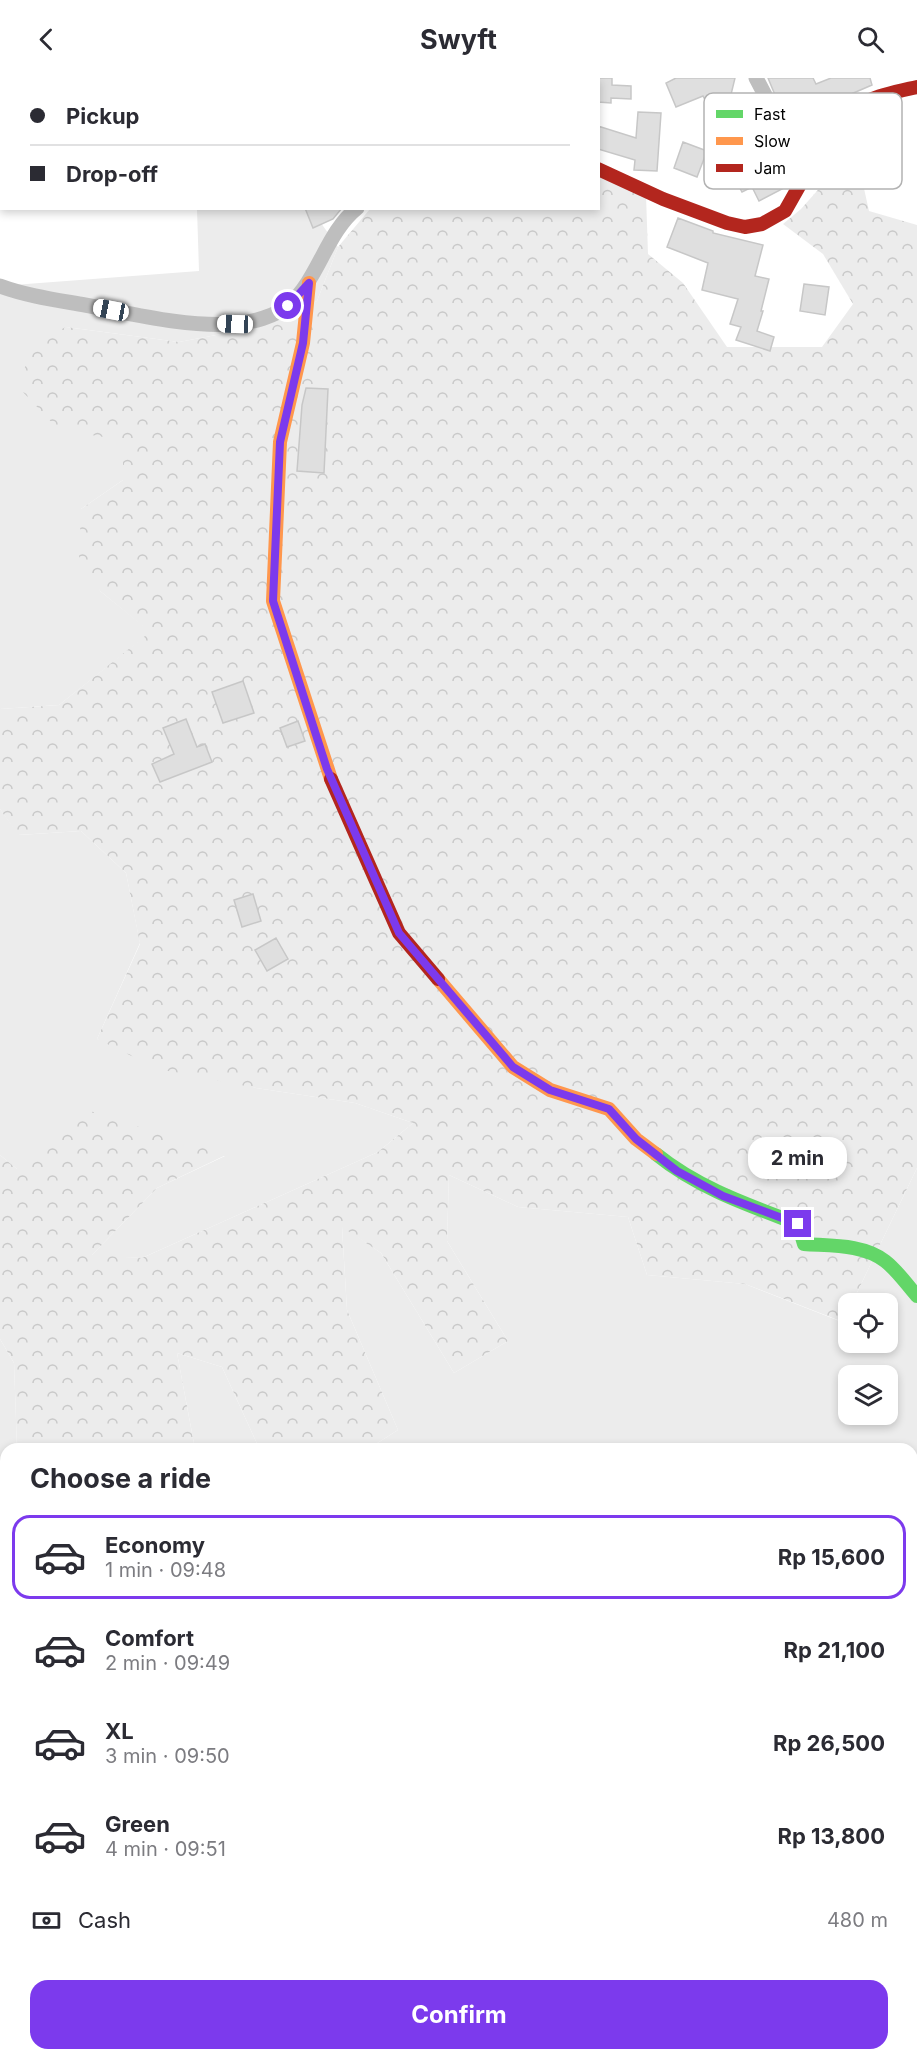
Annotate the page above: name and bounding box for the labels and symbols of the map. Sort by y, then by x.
legend [704,93,902,189]
text: Fast [754,104,786,124]
text: Slow [754,131,791,151]
text: Jam [754,158,786,178]
route start [274,292,301,319]
car [92,298,130,322]
car [217,314,253,334]
callout: 2 min [748,1137,848,1179]
route end [784,1210,811,1237]

